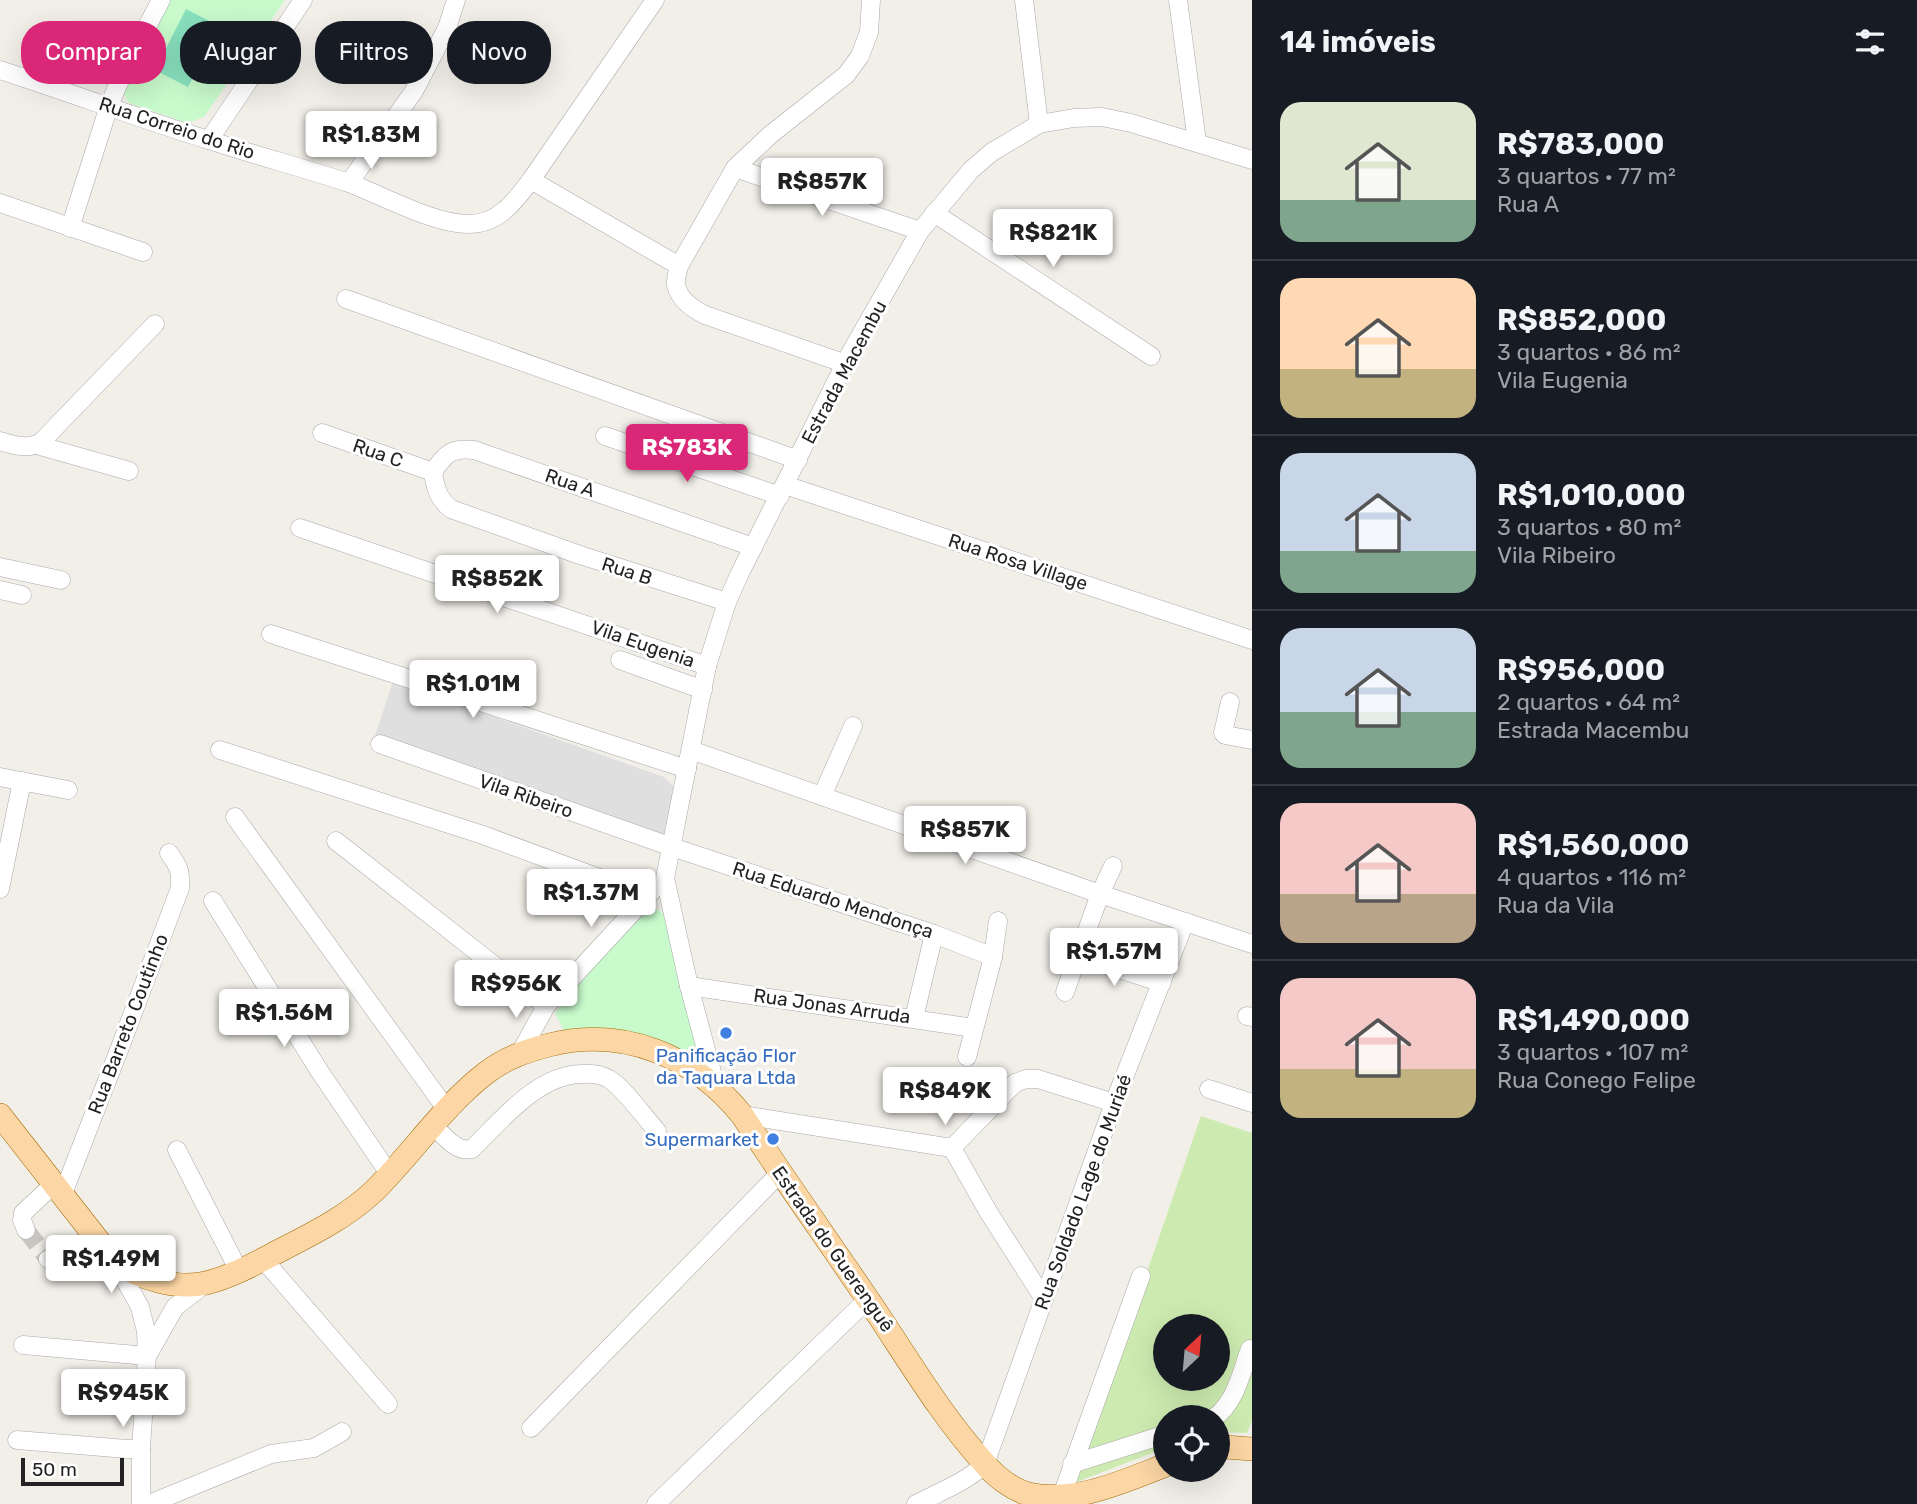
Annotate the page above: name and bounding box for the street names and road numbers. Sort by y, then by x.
street label: Rua Correio do Rio [96,92,258,164]
street label: Estrada Macembu [797,296,891,448]
street label: Rua C [350,434,406,472]
street label: Rua A [542,464,598,502]
street label: Rua Rosa Village [945,529,1091,595]
street label: Rua B [599,552,655,590]
street label: Vila Eugenia [588,616,698,672]
street label: Vila Ribeiro [476,769,576,823]
street label: Rua Eduardo Mendonça [730,857,936,943]
street label: Rua Barreto Coutinho [83,931,173,1117]
street label: Rua Jonas Arruda [752,984,912,1028]
street label: Rua Soldado Lage do Muriaé [1030,1071,1136,1313]
street label: Estrada do Guerenguê [767,1162,899,1336]

